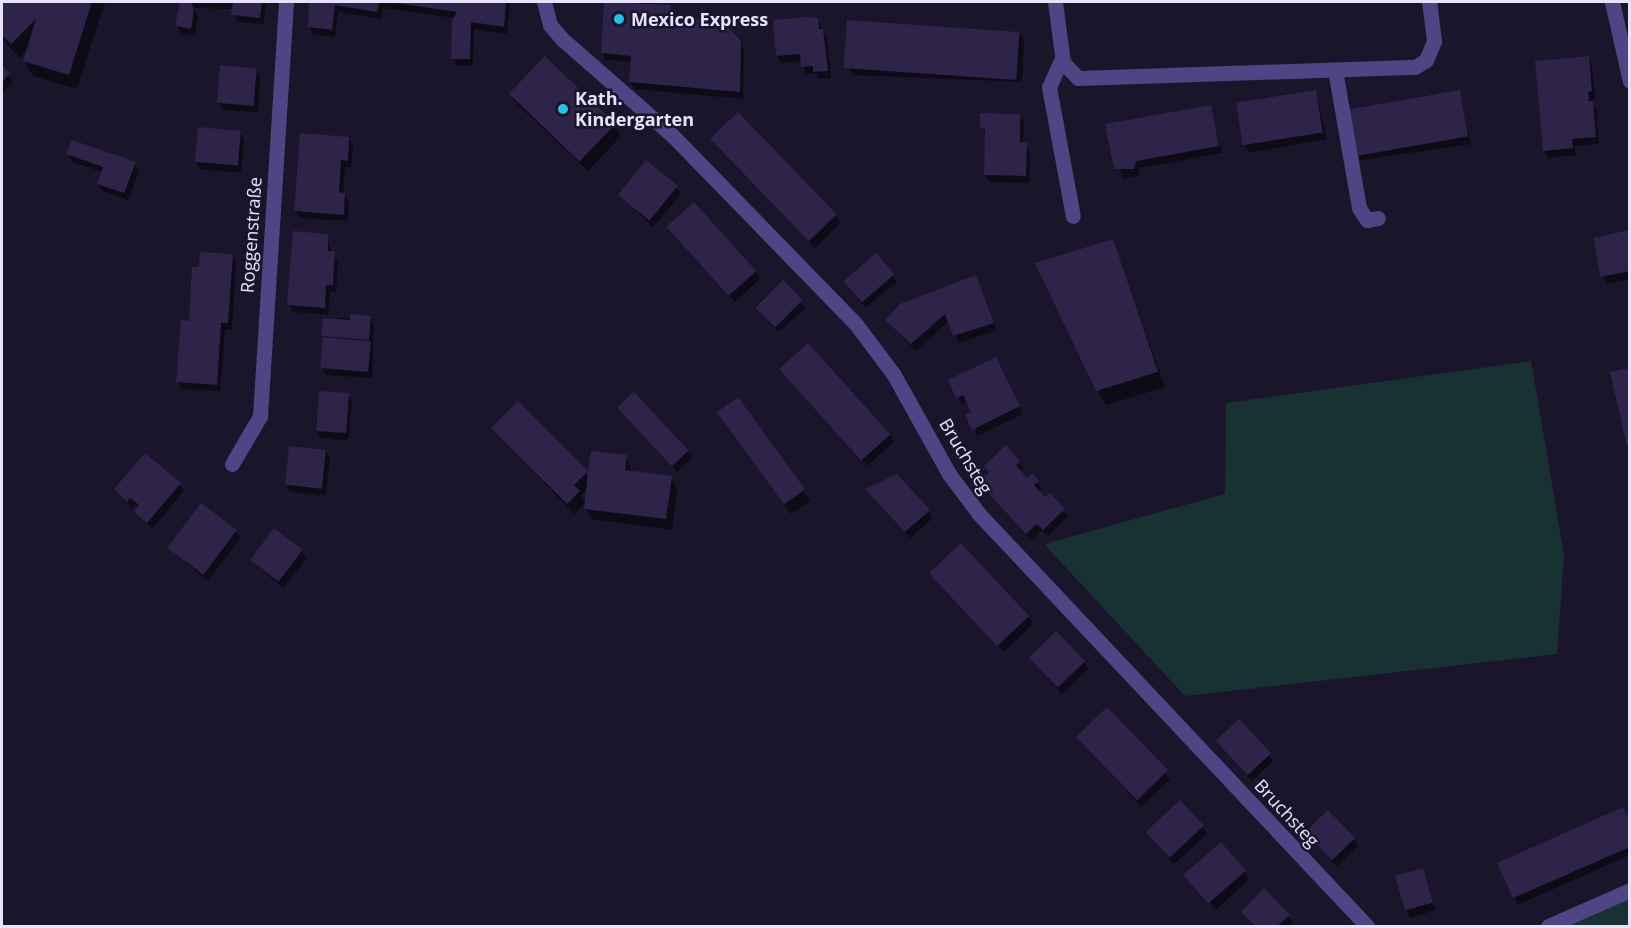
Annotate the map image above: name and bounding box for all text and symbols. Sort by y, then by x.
place label: Mexico Express [631,8,768,30]
marker: Mexico Express [612,12,626,26]
place label: Kath. Kindergarten [575,88,694,130]
marker: Kath. Kindergarten [556,102,570,116]
street label: Roggenstraße [236,176,266,294]
street label: Bruchsteg [935,414,997,498]
street label: Bruchsteg [1250,775,1324,851]

